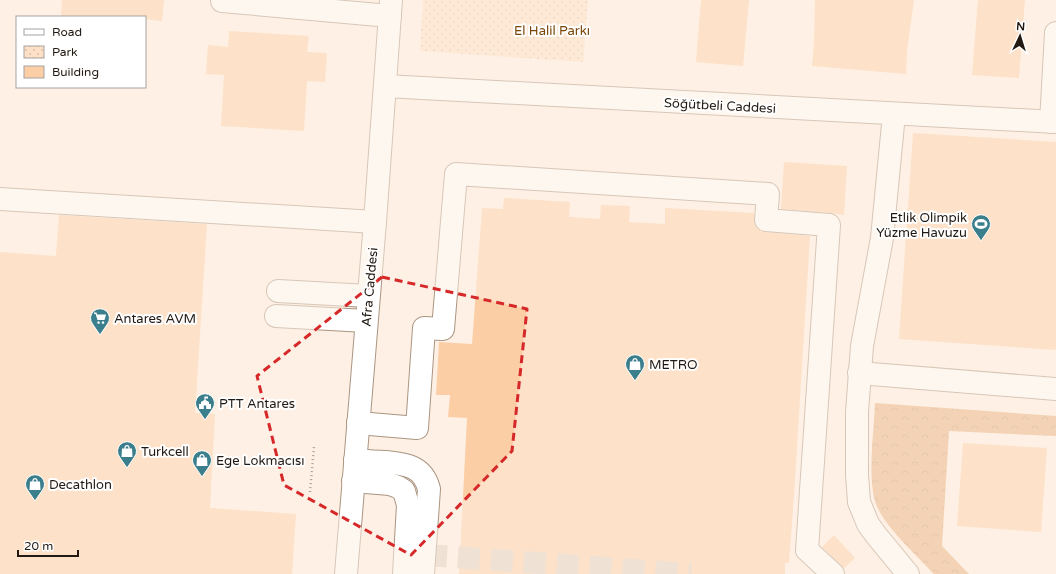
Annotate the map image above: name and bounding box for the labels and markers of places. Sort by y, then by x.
place label: Etlik Olimpik Yüzme Havuzu [876,210,967,241]
sports icon: Etlik Olimpik Yüzme Havuzu [970,213,992,241]
supermarket icon: Antares AVM [89,307,111,335]
place label: Antares AVM [114,311,196,327]
shop icon: METRO [624,353,646,381]
place label: METRO [649,357,698,373]
public building icon: PTT Antares [194,392,216,420]
place label: PTT Antares [219,396,295,412]
shop icon: Turkcell [116,440,138,468]
place label: Turkcell [141,444,189,460]
shop icon: Ege Lokmacısı [191,449,213,477]
place label: Ege Lokmacısı [216,453,304,469]
shop icon: Decathlon [24,473,46,501]
place label: Decathlon [49,477,112,493]

